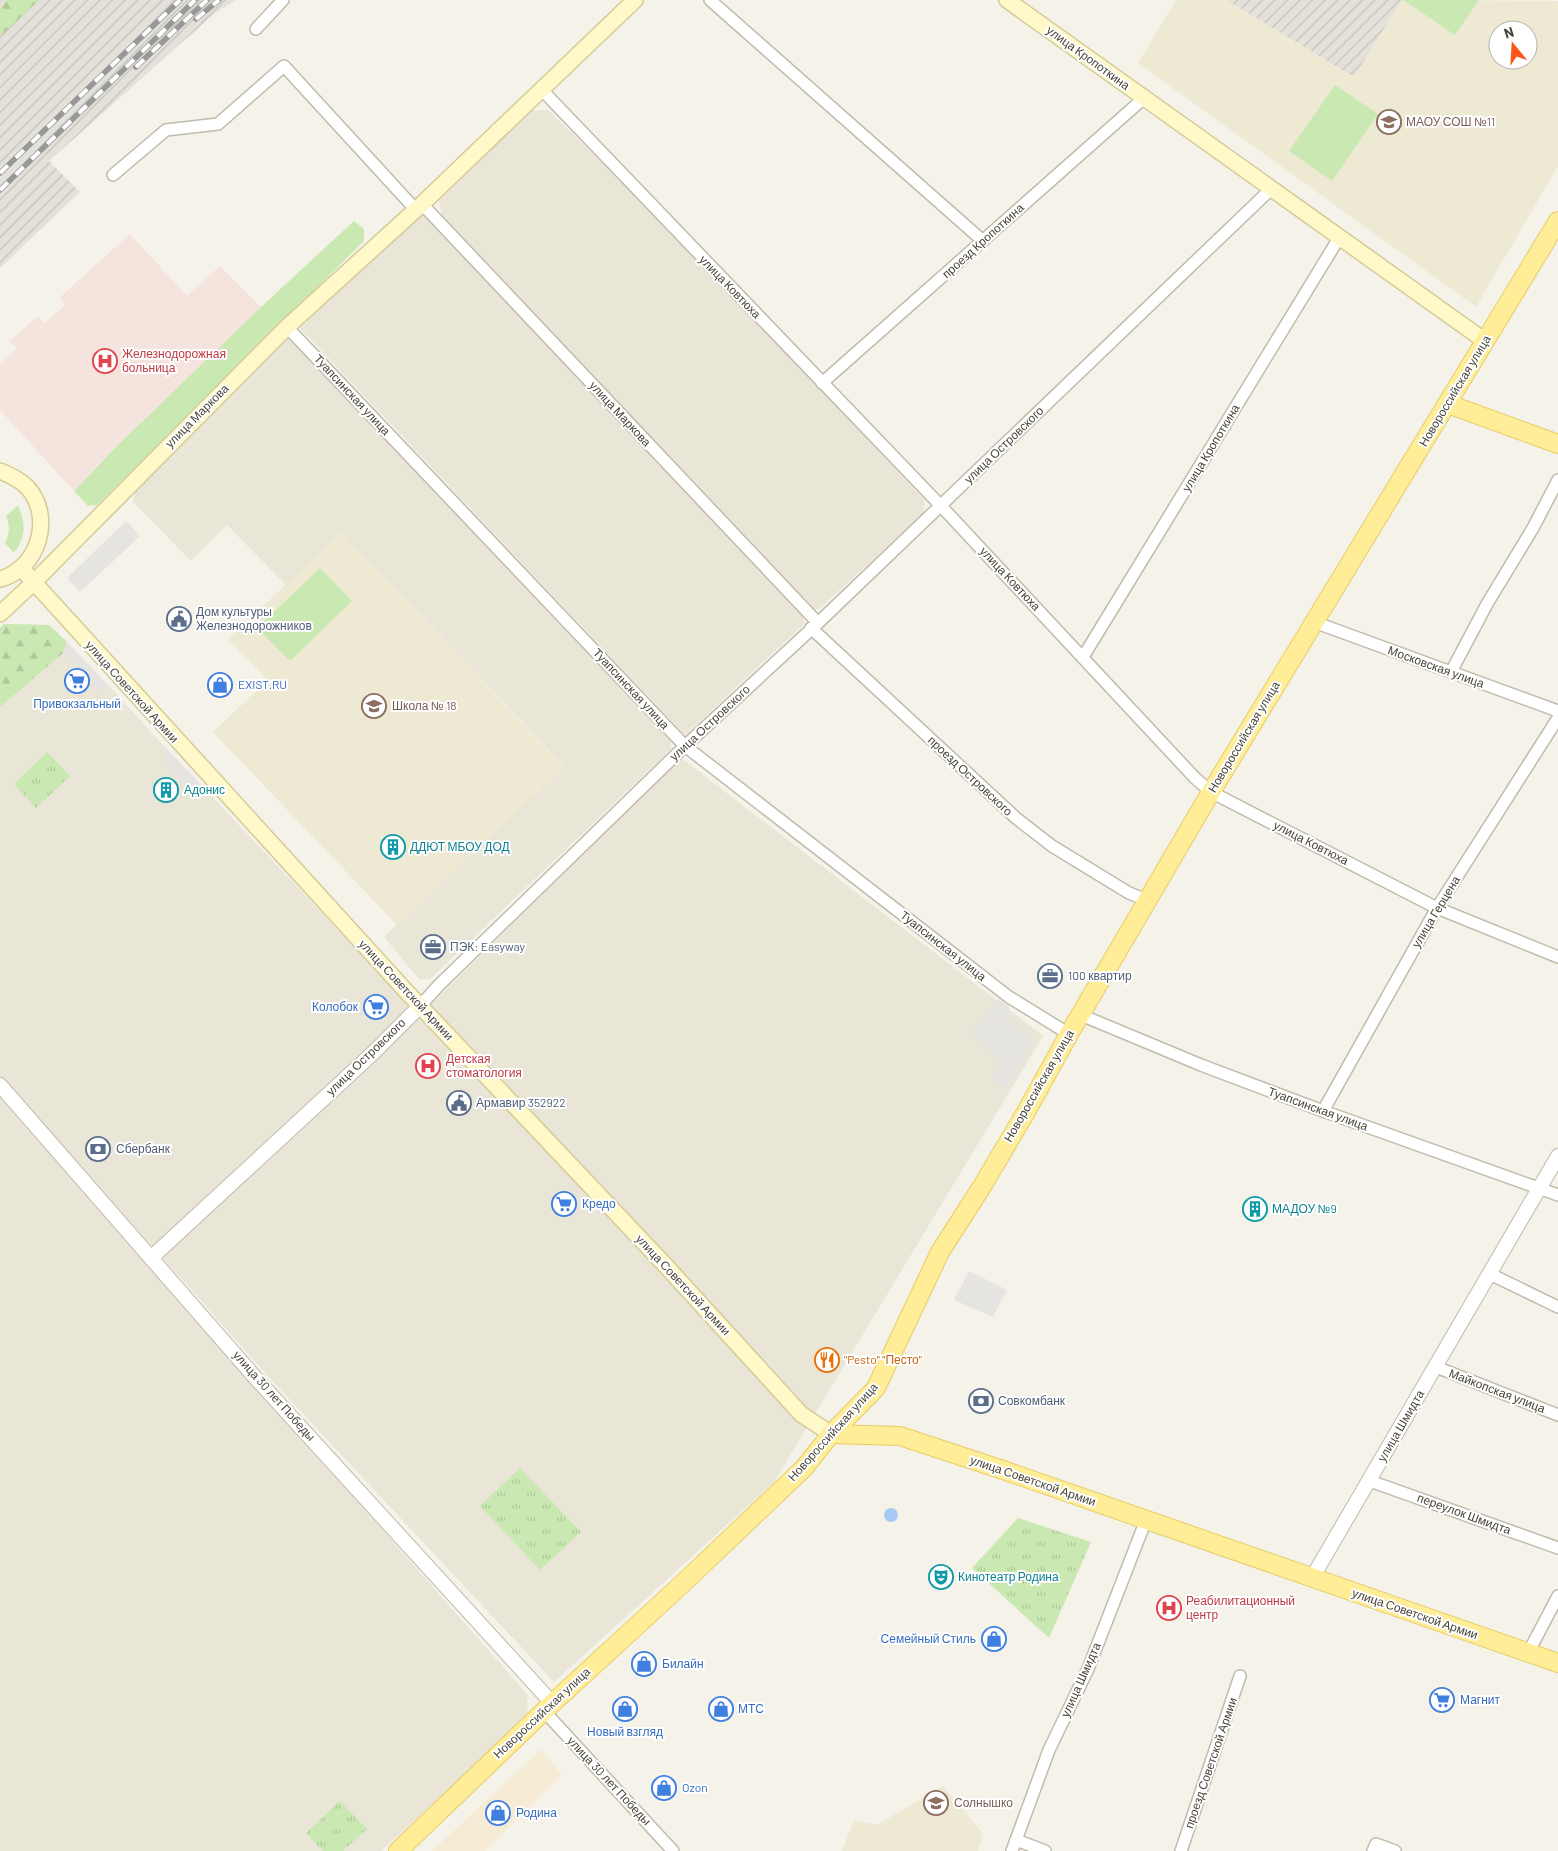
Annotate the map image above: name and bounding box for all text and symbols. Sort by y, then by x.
north arrow [1488,20,1538,70]
street label: улица Кропоткина [1044,22,1133,93]
text: N [1502,23,1516,42]
school or university icon: МАОУ СОШ №11 [1376,109,1402,135]
place label: МАОУ СОШ №11 [1406,114,1495,128]
street label: проезд Кропоткина [939,200,1027,281]
street label: улица Ковтюха [696,252,764,322]
street label: Новороссийская улица [1415,332,1494,449]
place label: Железнодорожная больница [122,346,226,375]
hospital icon: Железнодорожная больница [92,348,118,374]
street label: Туапсинская улица [311,351,394,438]
street label: улица Маркова [586,378,655,450]
street label: улица Маркова [162,380,232,451]
street label: улица Кропоткина [1179,401,1243,494]
street label: улица Островского [961,403,1047,486]
street label: улица Ковтюха [977,544,1044,614]
place label: Дом культуры Железнодорожников [196,604,312,633]
public building icon: Дом культуры Железнодорожников [166,606,192,632]
street label: улица Советской Армии [83,638,182,746]
street label: Московская улица [1386,642,1487,691]
street label: Туапсинская улица [590,645,673,732]
supermarket icon: Привокзальный [64,668,90,694]
shop icon: EXIST.RU [207,672,233,698]
place label: EXIST.RU [238,677,287,691]
street label: Новороссийская улица [1204,678,1283,795]
street label: улица Островского [666,681,753,764]
school or university icon: Школа № 18 [361,693,387,719]
place label: Привокзальный [33,696,121,711]
place label: Школа № 18 [392,698,457,712]
street label: проезд Островского [925,733,1016,819]
building icon: Адонис [153,777,179,803]
place label: Адонис [184,782,225,797]
street label: улица Ковтюха [1271,817,1351,868]
building icon: ДДЮТ МБОУ ДОД [380,834,406,860]
place label: ДДЮТ МБОУ ДОД [410,839,510,854]
street label: улица Герцена [1408,873,1463,950]
street label: Туапсинская улица [897,907,990,984]
office icon: ПЭК: Easyway [420,934,446,960]
street label: улица Советской Армии [356,936,457,1043]
place label: ПЭК: Easyway [450,939,526,953]
office icon: 100 квартир [1037,963,1063,989]
place label: 100 квартир [1068,968,1132,983]
supermarket icon: Колобок [363,994,389,1020]
place label: Колобок [312,999,359,1013]
street label: улица Островского [323,1015,409,1098]
street label: Новороссийская улица [1000,1027,1077,1145]
place label: Детская стоматология [446,1051,522,1079]
hospital icon: Детская стоматология [415,1053,441,1079]
street label: Туапсинская улица [1266,1084,1370,1134]
public building icon: Армавир 352922 [446,1090,472,1116]
place label: Армавир 352922 [476,1095,566,1110]
bank icon: Сбербанк [85,1136,111,1162]
place label: Сбербанк [116,1141,171,1156]
supermarket icon: Кредо [551,1191,577,1217]
place label: Кредо [582,1196,616,1211]
building icon: МАДОУ №9 [1242,1196,1268,1222]
place label: МАДОУ №9 [1272,1201,1337,1216]
street label: улица Советской Армии [633,1231,734,1338]
restaurant icon: "Pesto" "Песто" [814,1347,840,1373]
street label: улица 30 лет Победы [230,1348,319,1444]
place label: "Pesto" "Песто" [844,1352,922,1366]
street label: Майкопская улица [1447,1365,1548,1416]
street label: Новороссийская улица [785,1379,881,1484]
street label: улица Шмидта [1374,1387,1427,1464]
bank icon: Совкомбанк [968,1388,994,1414]
place label: Совкомбанк [998,1393,1066,1407]
street label: улица Советской Армии [968,1452,1098,1509]
street label: переулок Шмидта [1415,1490,1513,1538]
theatre icon: Кинотеатр Родина [928,1564,954,1590]
place label: Кинотеатр Родина [958,1569,1059,1584]
street label: улица Советской Армии [1350,1585,1480,1642]
place label: Реабилитационный центр [1186,1593,1295,1622]
hospital icon: Реабилитационный центр [1156,1595,1182,1621]
shop icon: Семейный Стиль [981,1626,1007,1652]
place label: Семейный Стиль [881,1631,976,1645]
street label: улица Шмидта [1057,1640,1104,1720]
shop icon: Билайн [631,1651,657,1677]
place label: Билайн [662,1656,704,1670]
street label: Новороссийская улица [490,1664,593,1761]
supermarket icon: Магнит [1429,1687,1455,1713]
place label: Магнит [1460,1692,1501,1706]
street label: проезд Советской Армии [1181,1695,1240,1830]
shop icon: Новый взгляд [612,1696,638,1722]
shop icon: МТС [708,1696,734,1722]
place label: МТС [738,1701,764,1715]
place label: Новый взгляд [587,1724,663,1739]
street label: улица 30 лет Победы [564,1733,654,1828]
shop icon: Ozon [651,1775,677,1801]
place label: Ozon [682,1780,708,1794]
school or university icon: Солнышко [923,1790,949,1816]
place label: Солнышко [954,1795,1013,1809]
shop icon: Родина [485,1800,511,1826]
place label: Родина [516,1805,557,1820]

